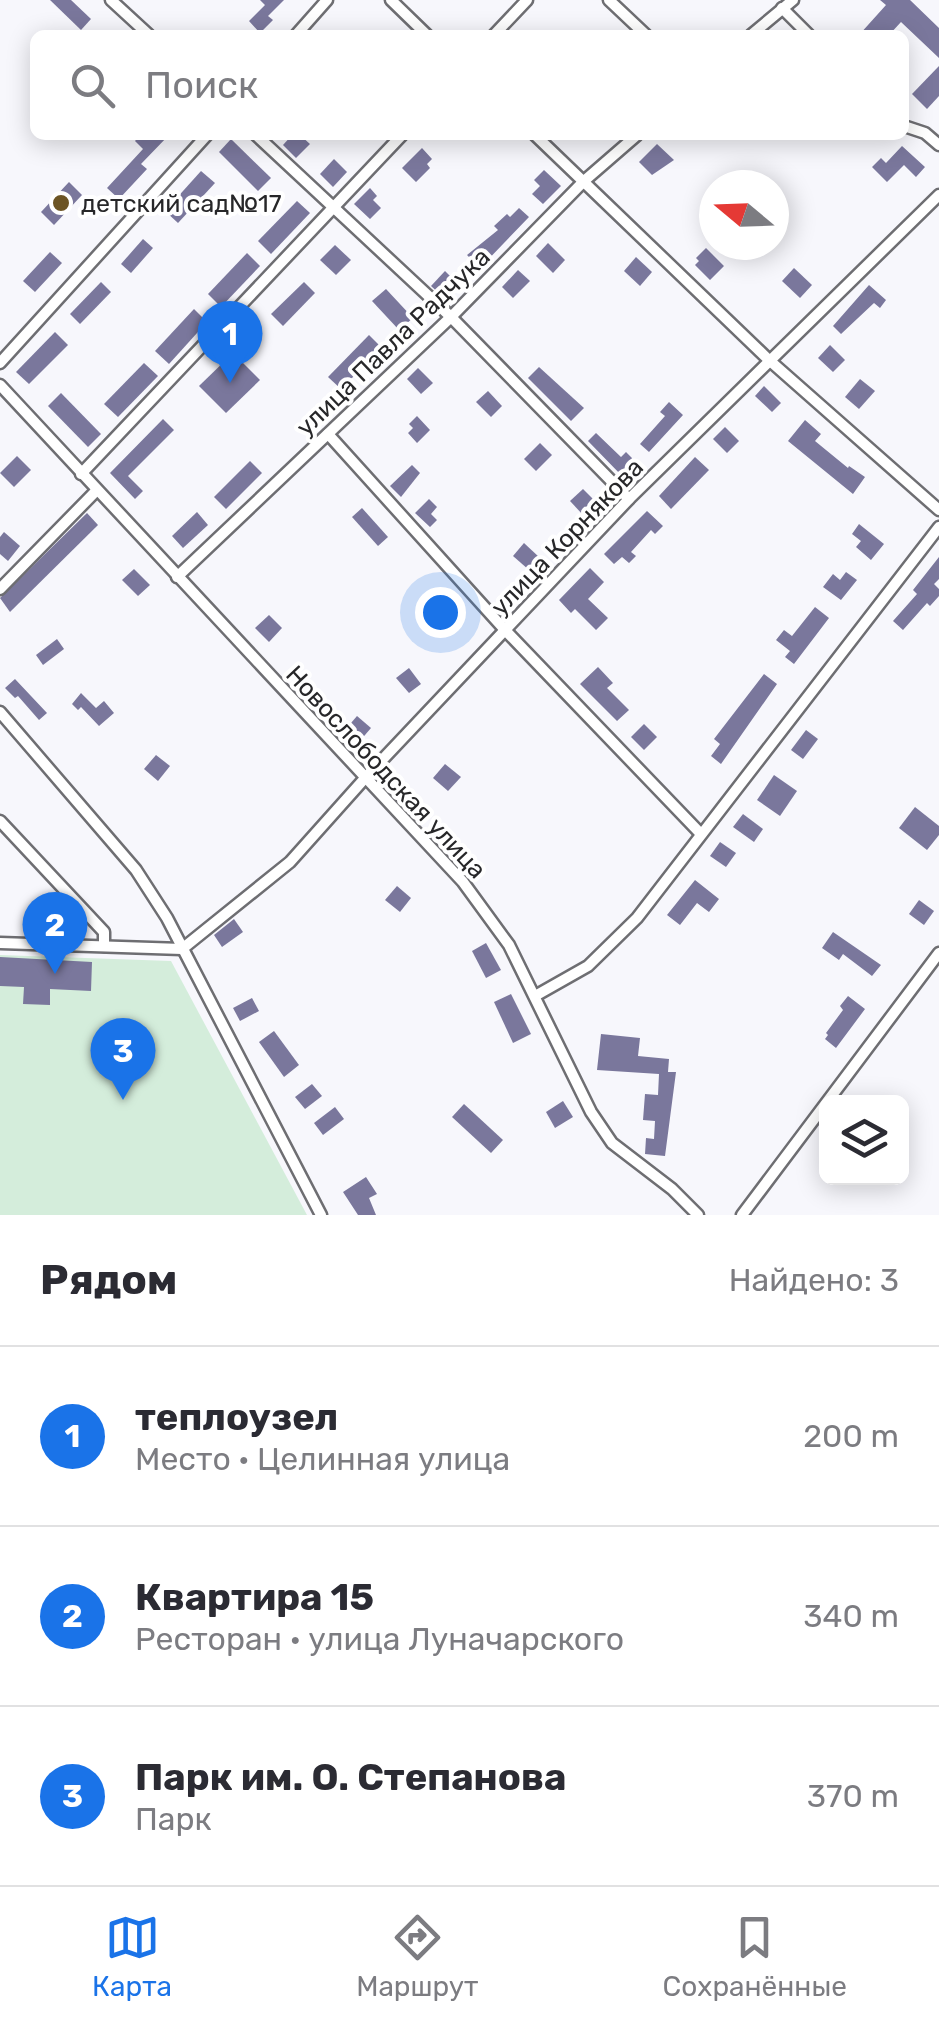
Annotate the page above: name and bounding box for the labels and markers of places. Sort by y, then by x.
place label: детский сад№17 [81,189,282,218]
marker: детский сад№17 [50,192,72,214]
pin: 1 [198,300,262,383]
pin: 2 [22,892,88,974]
pin: 3 [90,1018,156,1100]

